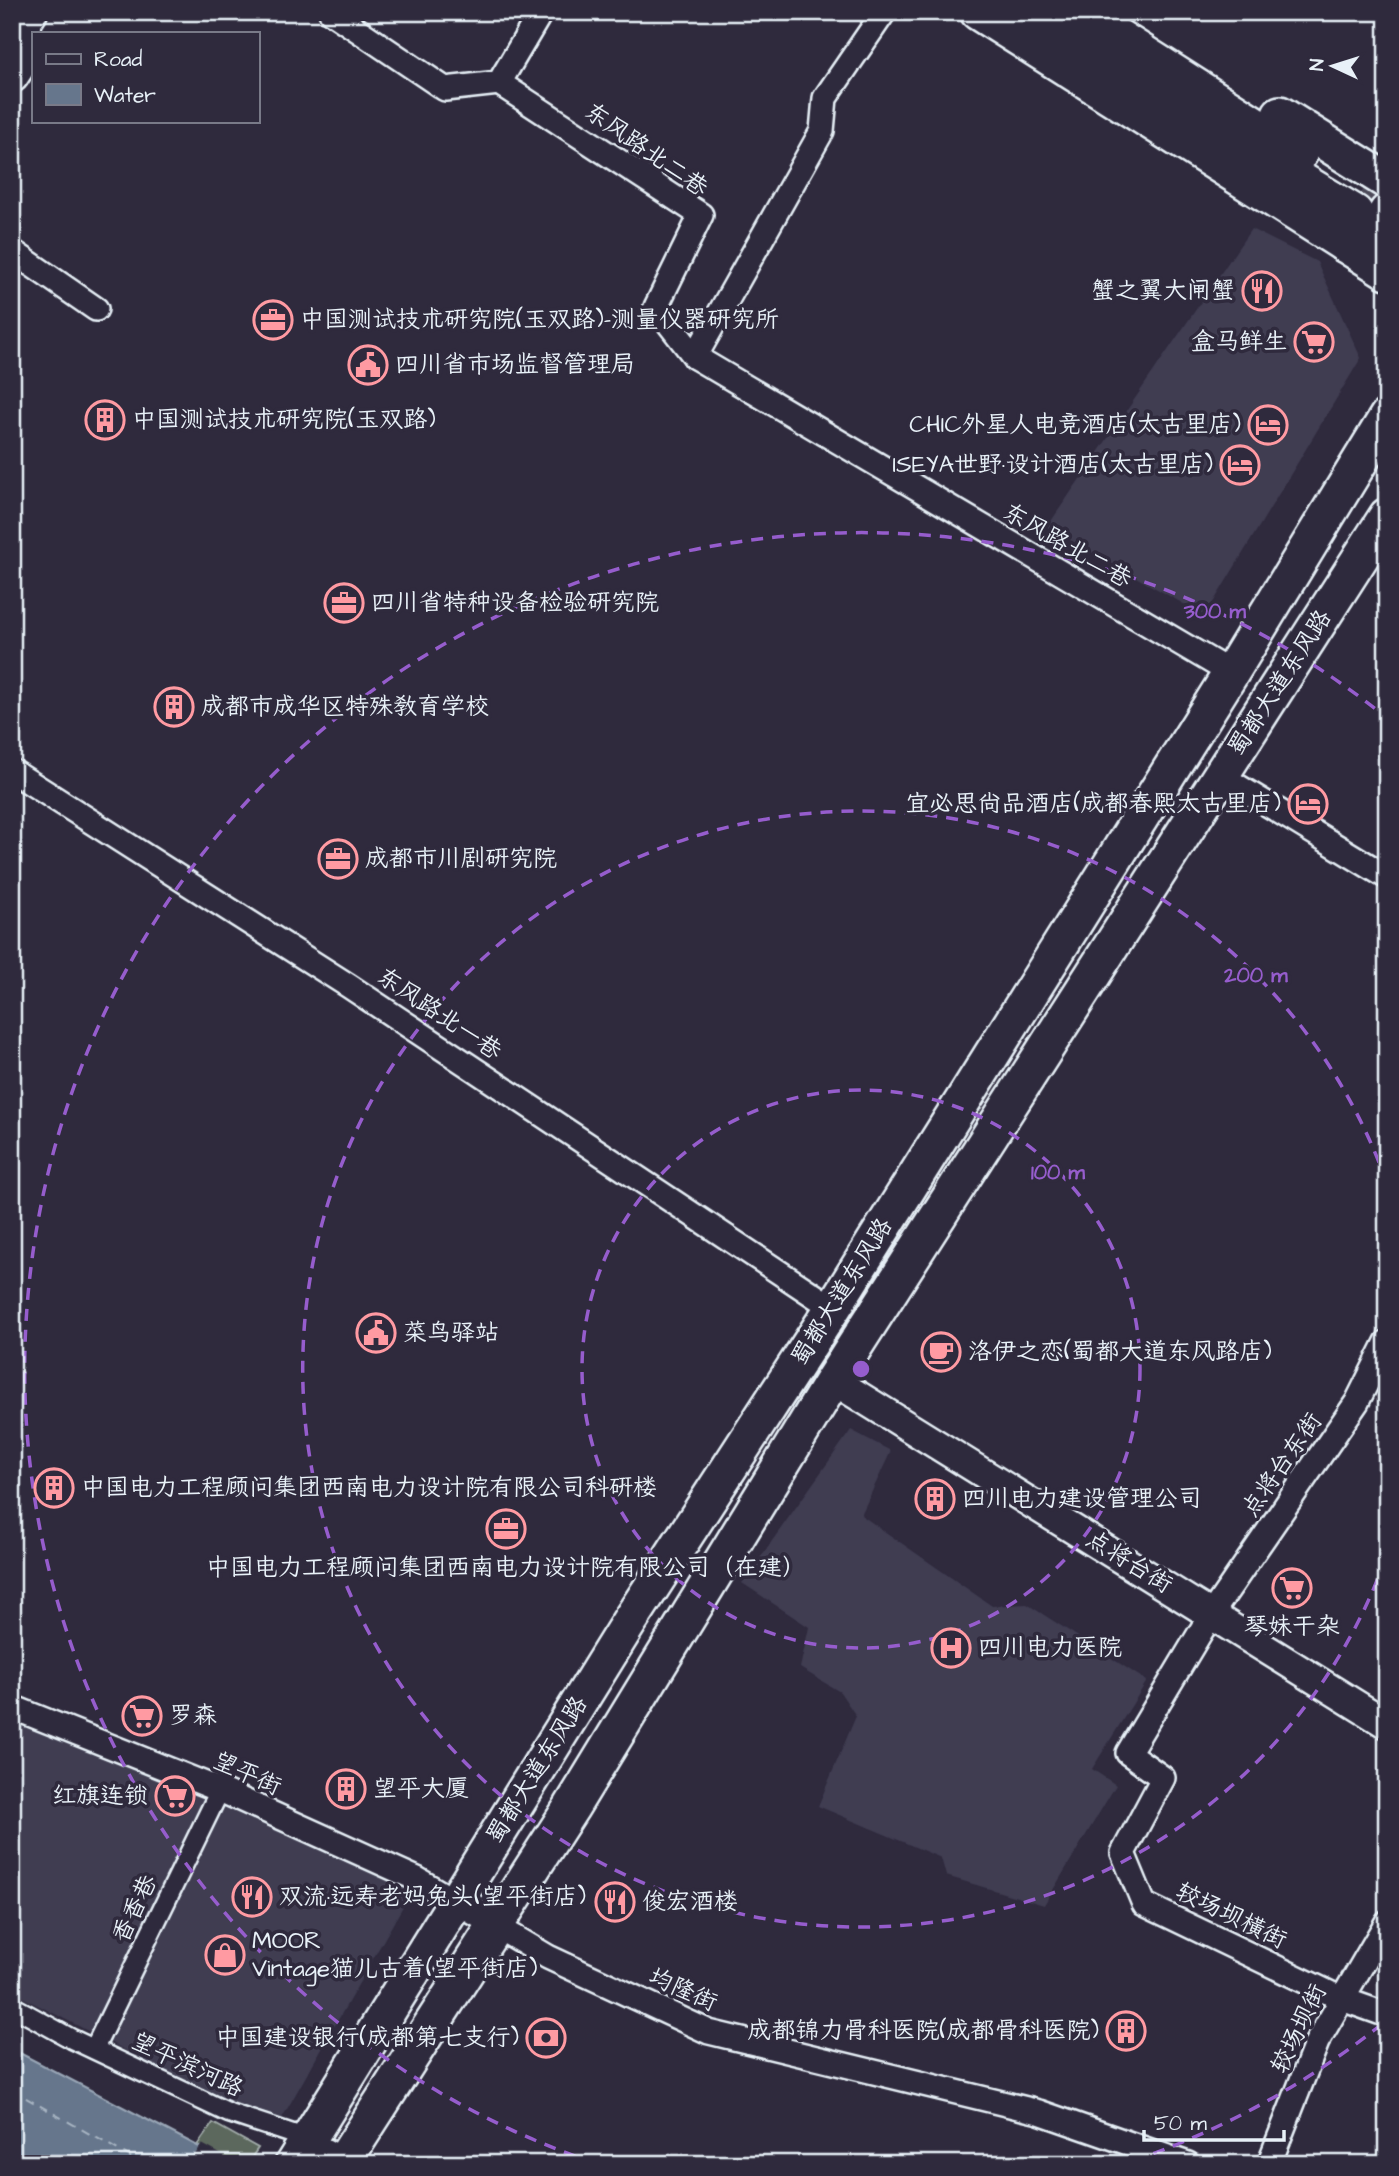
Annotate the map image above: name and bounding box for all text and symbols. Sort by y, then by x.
legend [32,32,259,122]
north arrow [1298,32,1368,102]
text: Road [94,45,142,74]
text: N [1304,58,1331,72]
text: Water [94,81,156,110]
street label: 东风路北二巷 [577,95,715,205]
restaurant icon: 蟹之翼大闸蟹 [1241,270,1283,312]
place label: 蟹之翼大闸蟹 [1091,274,1235,308]
office icon: 中国测试技术研究院(玉双路)-测量仪器研究所 [252,299,294,341]
place label: 中国测试技术研究院(玉双路)-测量仪器研究所 [300,303,779,337]
supermarket icon: 盒马鲜生 [1293,321,1335,363]
place label: 盒马鲜生 [1191,325,1287,359]
public building icon: 四川省市场监督管理局 [347,344,389,386]
place label: 四川省市场监督管理局 [395,348,635,382]
building icon: 中国测试技术研究院(玉双路) [84,399,126,441]
place label: 中国测试技术研究院(玉双路) [132,403,436,437]
hotel icon: CHIC外星人电竞酒店(太古里店) [1247,404,1289,446]
place label: CHIC外星人电竞酒店(太古里店) [909,408,1241,442]
hotel icon: ISEYA世野·设计酒店(太古里店) [1219,444,1261,486]
place label: ISEYA世野·设计酒店(太古里店) [893,448,1213,482]
street label: 东风路北二巷 [996,495,1138,597]
office icon: 四川省特种设备检验研究院 [323,582,365,624]
place label: 四川省特种设备检验研究院 [371,586,659,620]
text: 300 m [1183,597,1247,626]
street label: 蜀都大道东风路 [1220,603,1340,763]
building icon: 成都市成华区特殊教育学校 [153,686,195,728]
place label: 成都市成华区特殊教育学校 [201,690,489,724]
hotel icon: 宜必思尚品酒店(成都春熙太古里店) [1287,783,1329,825]
place label: 宜必思尚品酒店(成都春熙太古里店) [905,787,1281,821]
office icon: 成都市川剧研究院 [317,838,359,880]
place label: 成都市川剧研究院 [365,842,557,876]
street label: 东风路北一巷 [370,960,508,1068]
text: 200 m [1223,961,1288,990]
text: 100 m [1031,1158,1086,1187]
street label: 蜀都大道东风路 [783,1212,901,1372]
public building icon: 菜鸟驿站 [355,1312,397,1354]
place label: 菜鸟驿站 [403,1316,499,1350]
cafe icon: 洛伊之恋(蜀都大道东风路店) [920,1331,962,1373]
place label: 洛伊之恋(蜀都大道东风路店) [968,1335,1272,1369]
centre of rings [849,1357,873,1381]
street label: 点将台东街 [1234,1406,1330,1524]
building icon: 中国电力工程顾问集团西南电力设计院有限公司科研楼 [33,1467,75,1509]
place label: 中国电力工程顾问集团西南电力设计院有限公司科研楼 [81,1471,657,1505]
building icon: 四川电力建设管理公司 [914,1478,956,1520]
place label: 四川电力建设管理公司 [962,1482,1202,1516]
office icon: 中国电力工程顾问集团西南电力设计院有限公司（在建） [485,1508,527,1550]
street label: 点将台街 [1079,1522,1179,1602]
place label: 中国电力工程顾问集团西南电力设计院有限公司（在建） [206,1551,806,1585]
supermarket icon: 琴妹干杂 [1271,1567,1313,1609]
place label: 琴妹干杂 [1244,1610,1340,1644]
hospital icon: 四川电力医院 [930,1627,972,1669]
place label: 四川电力医院 [978,1631,1122,1665]
street label: 蜀都大道东风路 [478,1690,596,1850]
supermarket icon: 罗森 [121,1695,163,1737]
place label: 罗森 [169,1699,217,1733]
street label: 望平街 [207,1744,287,1804]
building icon: 望平大厦 [325,1768,367,1810]
place label: 望平大厦 [373,1772,469,1806]
supermarket icon: 红旗连锁 [154,1775,196,1817]
place label: 红旗连锁 [52,1779,148,1813]
street label: 香香巷 [104,1869,166,1949]
street label: 较场坝横街 [1170,1874,1292,1958]
restaurant icon: 双流·远寿老妈兔头(望平街店) [231,1876,273,1918]
place label: 双流·远寿老妈兔头(望平街店) [279,1880,586,1914]
restaurant icon: 俊宏酒楼 [594,1881,636,1923]
place label: 俊宏酒楼 [642,1885,738,1919]
place label: MOOR Vintage猫儿古着(望平街店) [252,1924,538,1987]
shop icon: MOOR Vintage猫儿古着(望平街店) [204,1934,246,1976]
street label: 均隆街 [643,1960,723,2020]
street label: 较场坝街 [1263,1978,1335,2080]
building icon: 成都锦力骨科医院(成都骨科医院) [1105,2010,1147,2052]
place label: 成都锦力骨科医院(成都骨科医院) [747,2014,1099,2048]
bank icon: 中国建设银行(成都第七支行) [525,2017,567,2059]
place label: 中国建设银行(成都第七支行) [215,2021,519,2055]
street label: 望平滨河路 [125,2024,249,2106]
scale bar [1144,2099,1284,2143]
text: 50 m [1154,2109,1208,2138]

